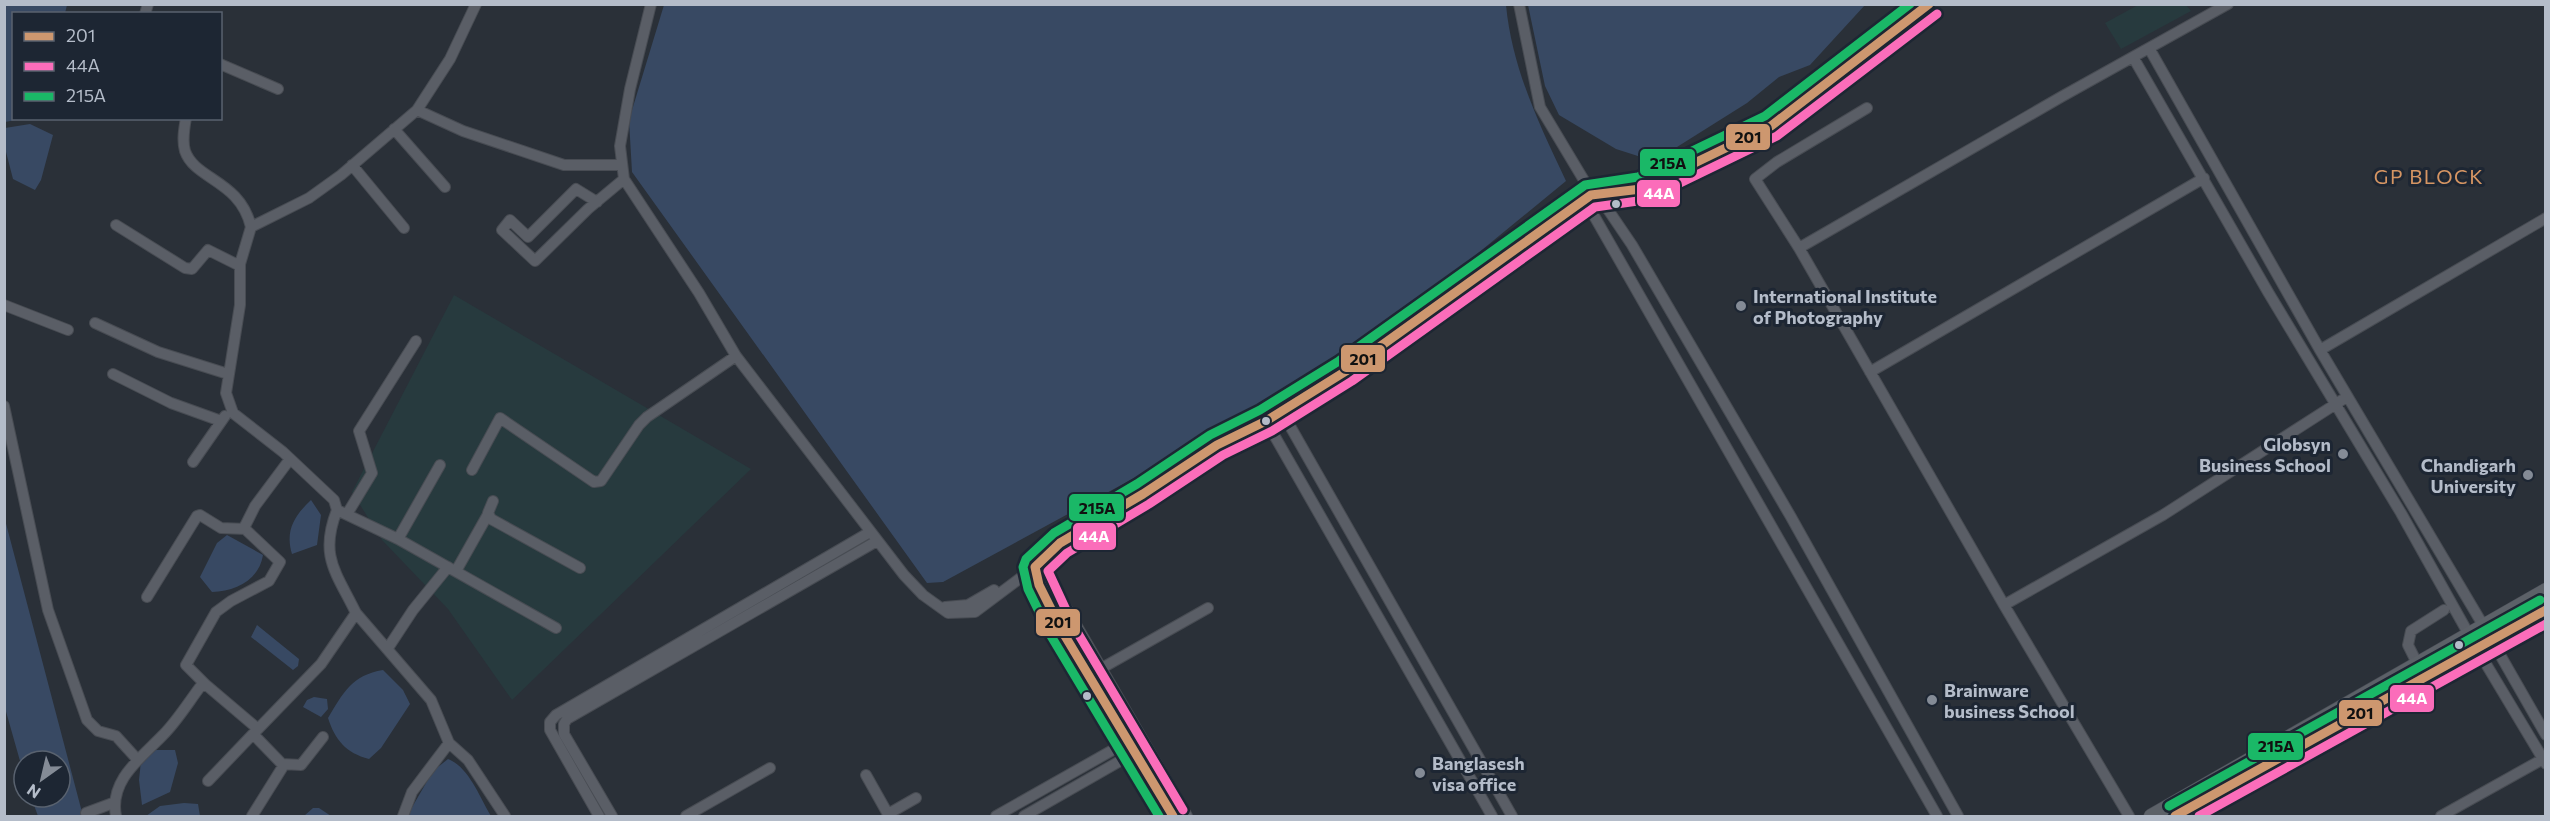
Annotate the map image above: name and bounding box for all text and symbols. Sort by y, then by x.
legend [12,12,222,120]
text: 201 [66,24,95,46]
text: 44A [66,54,100,76]
text: 215A [66,84,106,106]
line badge: 201 [1725,123,1771,151]
text: 201 [1735,127,1761,146]
line badge: 215A [1639,148,1696,177]
text: 215A [1650,153,1687,172]
district label: GP BLOCK [2374,164,2484,188]
line badge: 44A [1636,179,1681,208]
text: 44A [1643,183,1675,202]
unlabelled marker [1610,198,1622,210]
place label: International Institute of Photography [1753,285,1937,328]
marker: International Institute of Photography [1734,299,1748,313]
line badge: 201 [1340,344,1386,373]
text: 201 [1350,349,1376,368]
unlabelled marker [1260,415,1272,427]
place label: Globsyn Business School [2199,433,2331,476]
marker: Globsyn Business School [2336,447,2350,461]
place label: Chandigarh University [2421,454,2516,497]
marker: Chandigarh University [2521,468,2535,482]
line badge: 215A [1068,493,1125,522]
text: 215A [1079,498,1116,517]
line badge: 44A [1072,522,1117,551]
text: 44A [1078,526,1110,545]
line badge: 201 [1035,608,1081,637]
text: 201 [1045,612,1071,631]
unlabelled marker [2453,639,2465,651]
place label: Brainware business School [1944,679,2075,722]
line badge: 44A [2389,684,2435,713]
text: 44A [2396,688,2428,707]
unlabelled marker [1081,690,1093,702]
marker: Brainware business School [1925,693,1939,707]
line badge: 201 [2338,699,2383,727]
text: 201 [2347,703,2373,722]
line badge: 215A [2247,732,2304,761]
text: 215A [2258,736,2295,755]
north arrow [12,749,72,809]
place label: Banglasesh visa office [1432,752,1525,795]
marker: Banglasesh visa office [1413,766,1427,780]
text: N [23,781,44,803]

